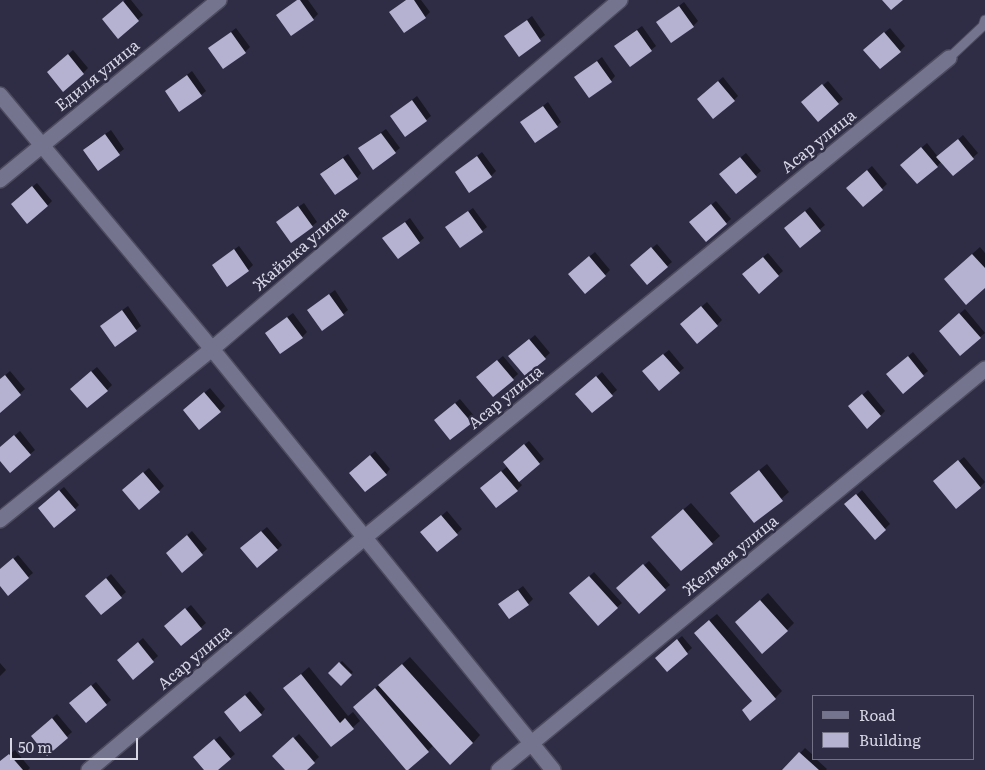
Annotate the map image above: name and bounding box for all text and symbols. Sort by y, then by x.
street label: Едиля улица [52,36,144,116]
street label: Асар улица [778,106,860,178]
street label: Жайыка улица [250,203,352,295]
street label: Асар улица [465,362,547,434]
street label: Желмая улица [679,512,783,600]
street label: Асар улица [154,622,236,694]
legend [812,695,975,760]
text: Road [859,703,895,726]
scale bar [12,728,140,760]
text: Building [859,728,921,751]
text: 50 m [18,735,52,758]

